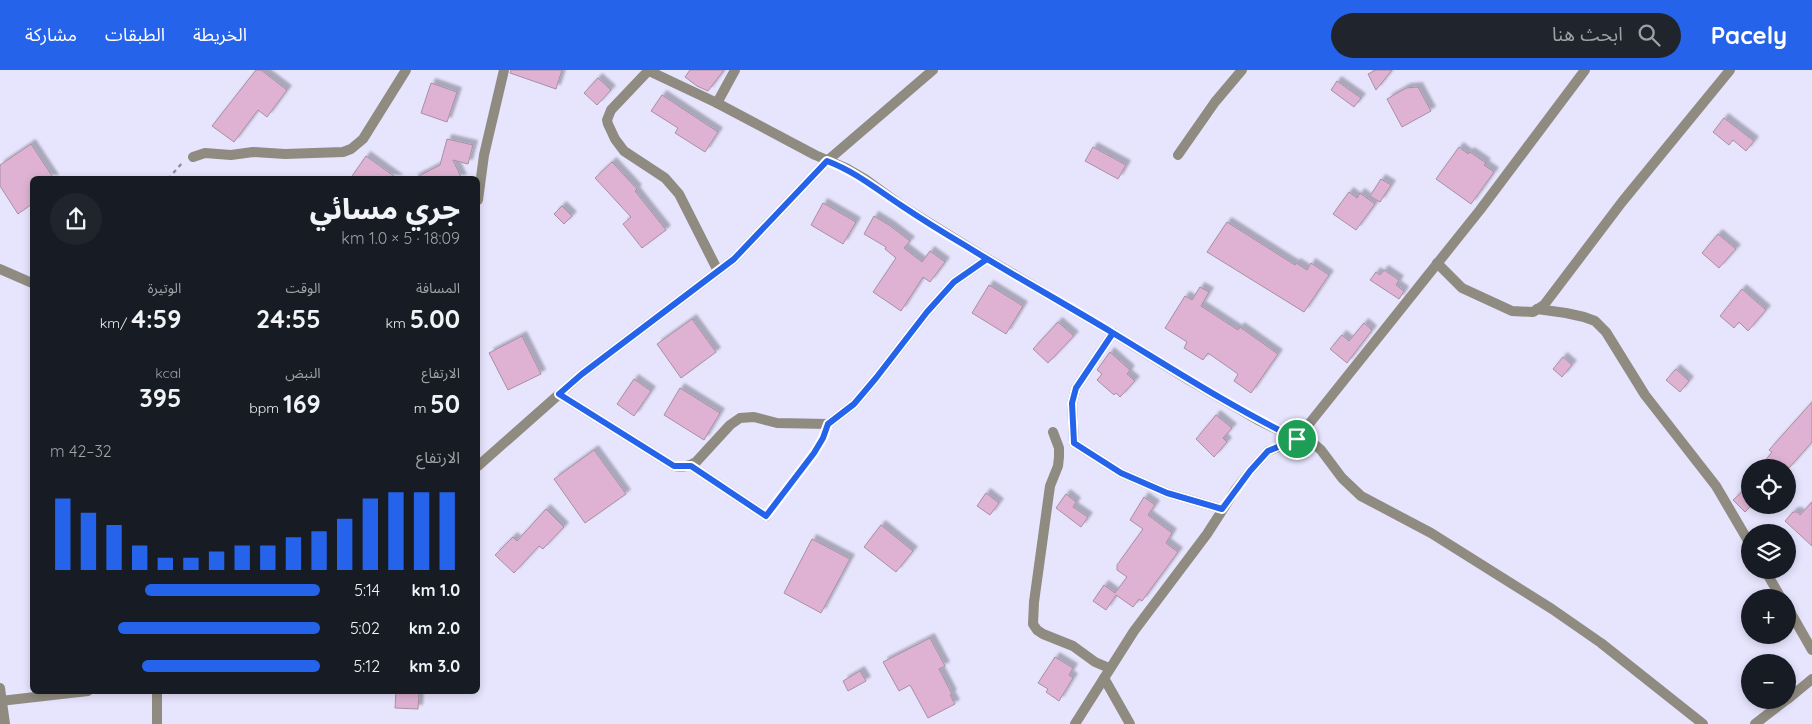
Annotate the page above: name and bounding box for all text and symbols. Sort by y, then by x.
search box [1331,13,1681,58]
text: Pacely [1711,20,1787,50]
icon: search [1635,21,1663,49]
text: ابحث هنا [1552,22,1623,46]
text: مشاركة [25,23,77,46]
text: الطبقات [105,23,165,46]
text: الخريطة [193,23,247,46]
text: جري مسائي [310,191,460,226]
button: share [50,193,102,245]
text: 18:09 · 5 × 1.0 km [341,228,460,248]
text: الوتيرة [148,279,181,297]
text: الوقت [286,279,321,297]
text: المسافة [416,279,460,297]
text: 4:59 [131,303,181,334]
text: 24:55 [256,303,321,334]
text: 5.00 [410,303,460,334]
text: /km [100,314,131,332]
text: km [386,314,410,332]
text: kcal [155,364,181,382]
text: النبض [285,364,321,382]
text: الارتفاع [422,364,460,382]
text: 395 [139,382,181,413]
text: 169 [283,388,321,419]
text: 50 [430,388,460,419]
text: bpm [249,399,283,417]
text: m [414,399,430,417]
pin [1276,418,1318,460]
icon: arrive [1283,425,1311,453]
text: 32–42 m [50,441,112,461]
text: الارتفاع [416,447,460,467]
map controls [1741,459,1796,709]
button: locate [1741,459,1796,514]
button: layers [1741,524,1796,579]
text: 5:14 [354,580,380,600]
text: 1.0 km [412,580,460,600]
button: + [1741,589,1796,644]
text: 5:02 [350,618,380,638]
text: 2.0 km [409,618,460,638]
button: − [1741,654,1796,709]
text: 5:12 [354,656,380,676]
text: 3.0 km [409,656,460,676]

